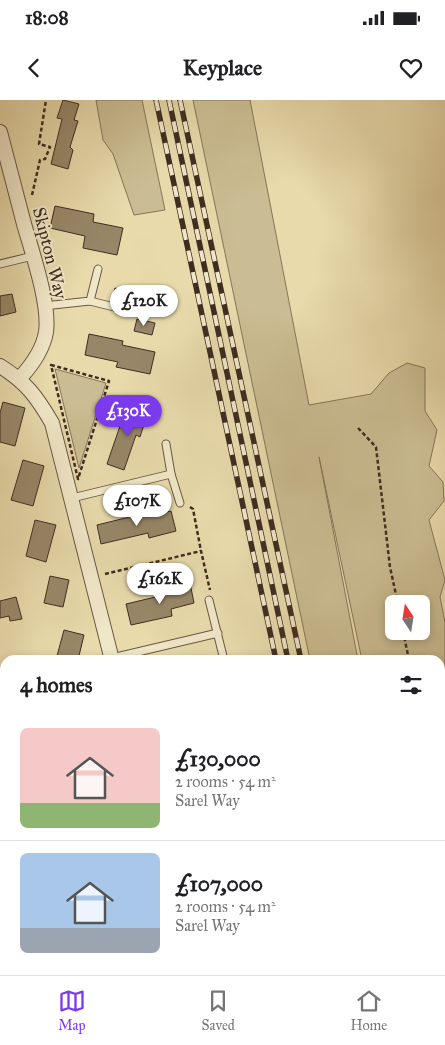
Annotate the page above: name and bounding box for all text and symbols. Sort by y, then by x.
text: 18:08 [25,6,69,29]
icon: back [20,54,48,82]
text: Keyplace [183,54,262,81]
icon: heart [397,54,425,82]
street label: Skipton Way [28,205,72,302]
pin: £120K [109,284,179,327]
text: £120K [121,291,167,310]
pin: £130K [93,394,163,437]
text: £130K [106,401,150,420]
pin: £107K [102,484,172,527]
text: £107K [114,491,160,510]
pin: £162K [125,562,195,605]
text: £162K [138,569,182,588]
north arrow [385,595,430,640]
map controls [385,595,430,640]
icon: filters [397,671,425,699]
text: 4 homes [20,672,92,698]
text: £130,000 [175,746,261,772]
icon: home [60,748,120,808]
text: 2 rooms · 54 m² [175,772,276,791]
text: Sarel Way [175,791,240,810]
text: £107,000 [175,871,263,897]
icon: home [60,873,120,933]
text: 2 rooms · 54 m² [175,897,276,916]
text: Sarel Way [175,916,240,935]
tab: Map [58,987,86,1034]
tab: Saved [202,987,235,1034]
tab: Home [351,987,387,1034]

